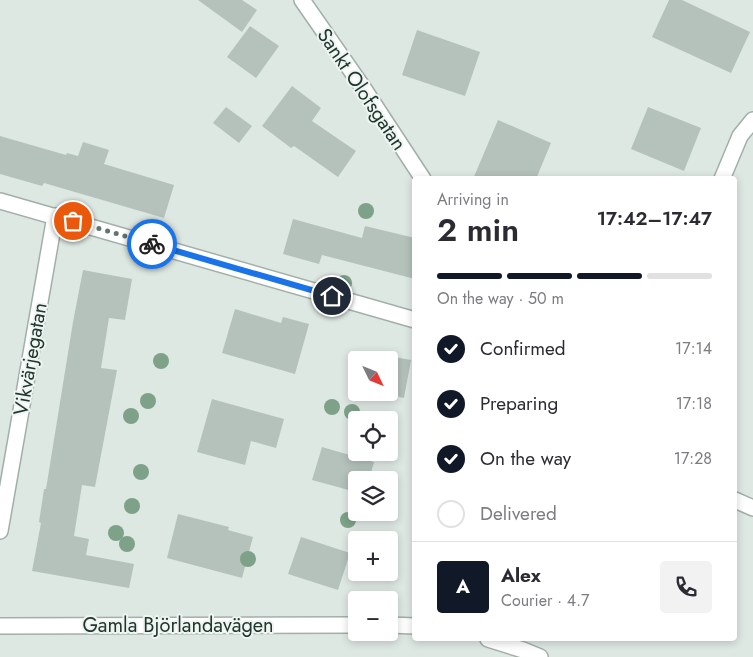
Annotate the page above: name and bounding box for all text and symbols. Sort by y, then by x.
street label: Sankt Olofsgatan [310,22,413,156]
text: Arriving in [437,188,509,211]
pin [52,200,94,242]
text: 17:42–17:47 [597,205,712,232]
icon: bag [59,207,87,235]
text: 2 min [437,207,519,253]
courier [127,219,177,269]
icon: bike [138,230,166,258]
pin [311,275,353,317]
icon: home [318,282,346,310]
text: On the way · 50 m [437,287,564,310]
street label: Vikvärjegatan [6,300,55,418]
icon: check [437,335,465,363]
text: Confirmed [480,335,566,362]
text: 17:14 [675,337,712,360]
north arrow [348,351,398,401]
map controls [348,351,398,641]
icon: check [437,390,465,418]
text: Preparing [480,390,558,417]
text: 17:18 [676,392,712,415]
button: locate [348,411,398,461]
icon: check [437,445,465,473]
text: On the way [480,445,571,472]
text: 17:28 [674,447,712,470]
button: layers [348,471,398,521]
text: Delivered [480,500,557,527]
button: + [348,531,398,581]
button: phone [660,561,712,613]
text: Alex [501,562,541,589]
text: A [456,573,470,600]
text: Courier · 4.7 [501,589,589,612]
button: − [348,591,398,641]
street label: Gamla Björlandavägen [82,611,274,640]

